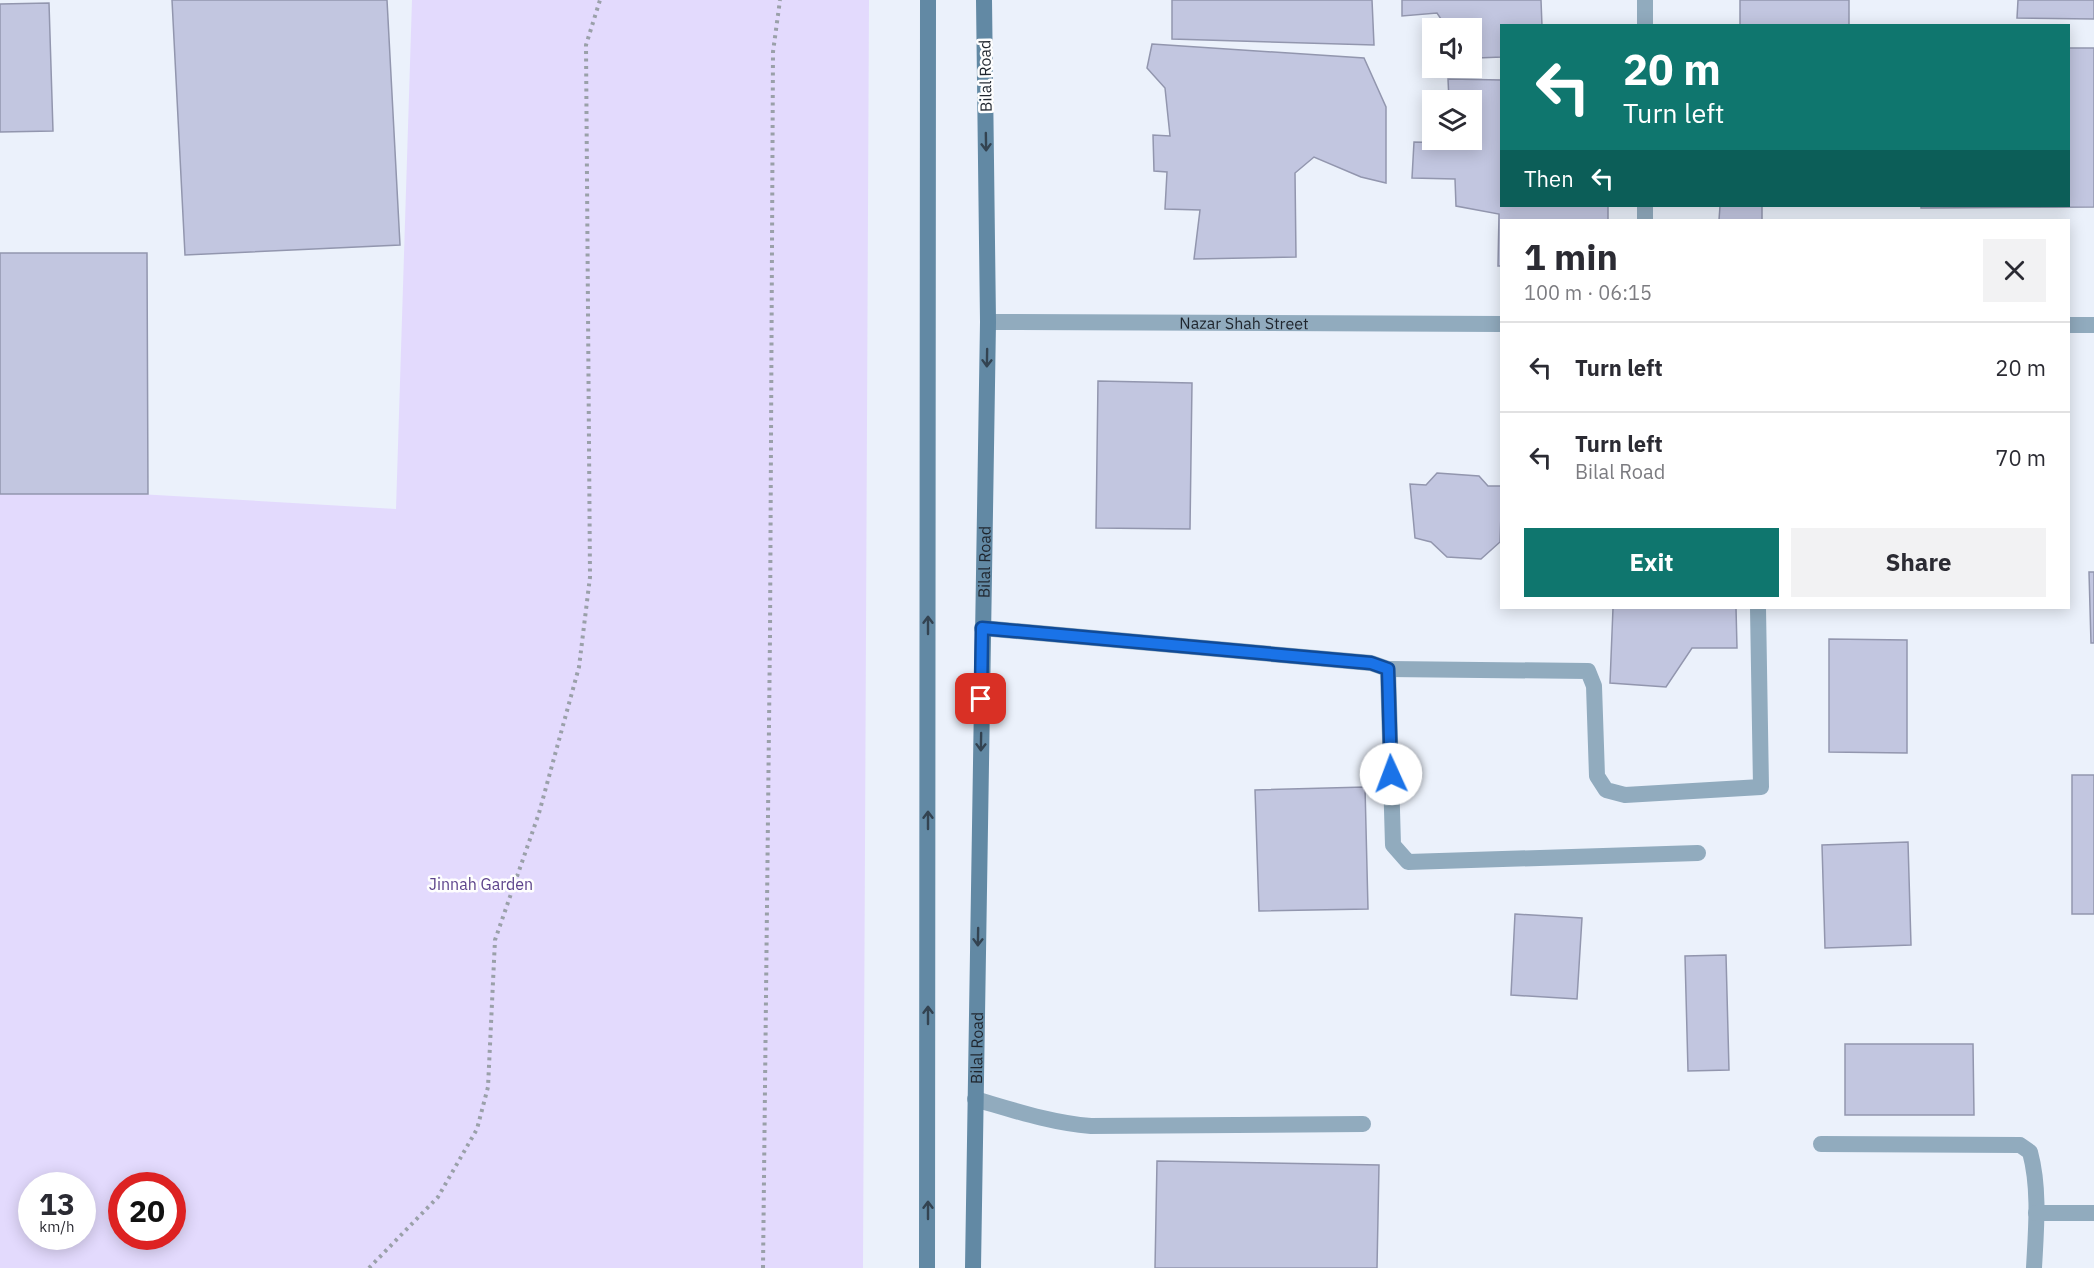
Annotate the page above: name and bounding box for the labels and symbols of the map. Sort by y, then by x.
street label: Bilal Road [974,40,996,112]
one-way arrow [980,132,992,152]
street label: Nazar Shah Street [1179,313,1309,333]
one-way arrow [981,348,993,368]
street label: Bilal Road [974,526,995,598]
one-way arrow [922,615,934,635]
pin [955,673,1006,724]
one-way arrow [975,732,987,752]
position arrow [1359,742,1423,806]
one-way arrow [922,810,934,830]
park label: Jinnah Garden [429,874,533,894]
one-way arrow [972,927,983,947]
one-way arrow [922,1005,934,1025]
street label: Bilal Road [966,1012,987,1084]
speed limit sign: 20 [108,1172,186,1250]
one-way arrow [922,1200,934,1220]

